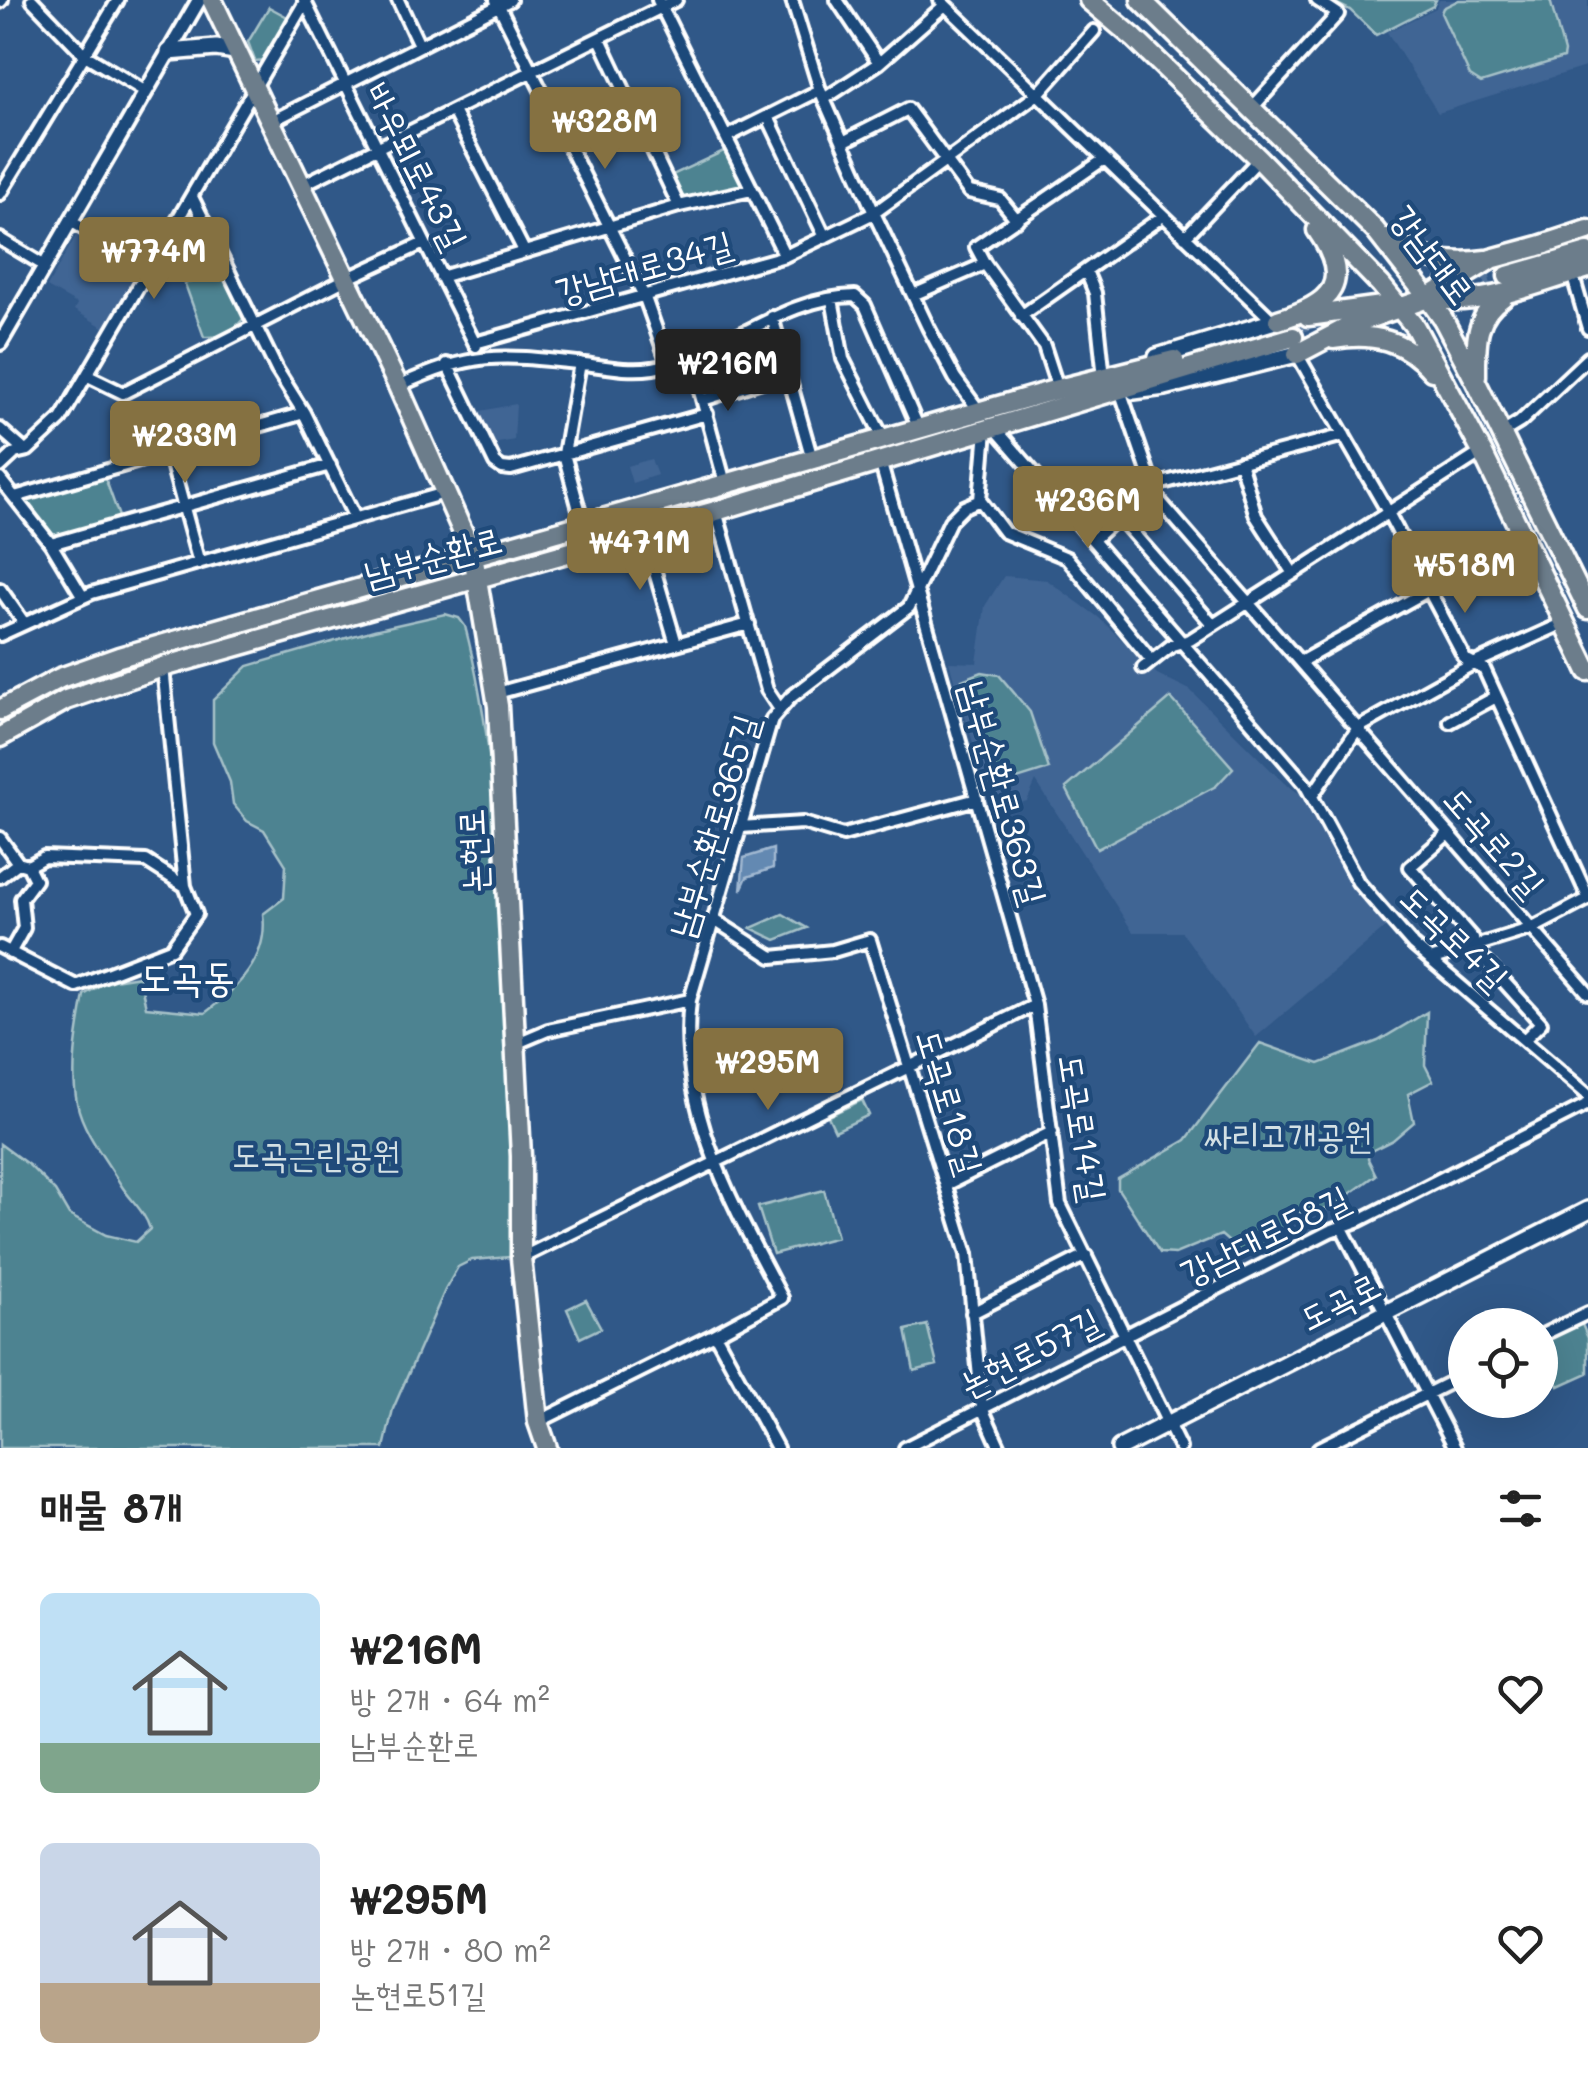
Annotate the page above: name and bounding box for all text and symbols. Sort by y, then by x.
street label: 바우뫼로43길 [356,74,480,257]
pin: ₩328M [535,87,675,172]
text: ₩328M [552,98,658,140]
street label: 강남대로 [1381,195,1486,313]
pin: ₩774M [84,217,224,302]
street label: 강남대로34길 [550,219,737,313]
text: ₩774M [101,228,207,270]
pin: ₩216M [658,329,798,414]
text: ₩216M [677,340,779,382]
pin: ₩233M [115,401,255,486]
text: ₩233M [132,412,238,454]
pin: ₩236M [1018,466,1158,551]
text: ₩236M [1035,477,1141,519]
pin: ₩471M [570,508,710,593]
street label: 남부순환로 [359,515,506,596]
text: ₩471M [589,519,691,561]
pin: ₩518M [1395,531,1535,616]
text: ₩518M [1414,542,1516,584]
street label: 남부순환로363길 [951,675,1059,910]
street label: 남부순환로365길 [656,708,768,943]
street label: 도곡로2길 [1435,776,1556,906]
street label: 논현로 [446,808,496,895]
street label: 도곡로4길 [1392,874,1519,999]
district label: 도곡동 [139,949,235,1001]
street label: 도곡로18길 [907,1023,995,1180]
pin: ₩295M [698,1028,838,1113]
text: ₩295M [715,1039,821,1081]
street label: 도곡로14길 [1050,1051,1118,1205]
park label: 싸리고개공원 [1204,1111,1372,1157]
park label: 도곡근린공원 [232,1130,400,1176]
street label: 강남대로58길 [1172,1174,1356,1295]
street label: 도곡로 [1291,1261,1387,1340]
street label: 논현로57길 [951,1296,1107,1406]
map controls [1448,1308,1558,1418]
button: locate [1448,1308,1558,1418]
text: 매물 8개 [40,1479,183,1534]
icon: filters [1493,1481,1548,1536]
text: ₩216M [350,1620,483,1675]
icon: home [120,1633,240,1753]
icon: heart [1493,1666,1548,1721]
text: 방 2개 · 64 m² [350,1678,550,1720]
text: 남부순환로 [350,1722,479,1764]
text: ₩295M [350,1870,488,1925]
icon: home [120,1883,240,2003]
icon: heart [1493,1916,1548,1971]
text: 방 2개 · 80 m² [350,1928,551,1970]
text: 논현로51길 [350,1972,486,2014]

